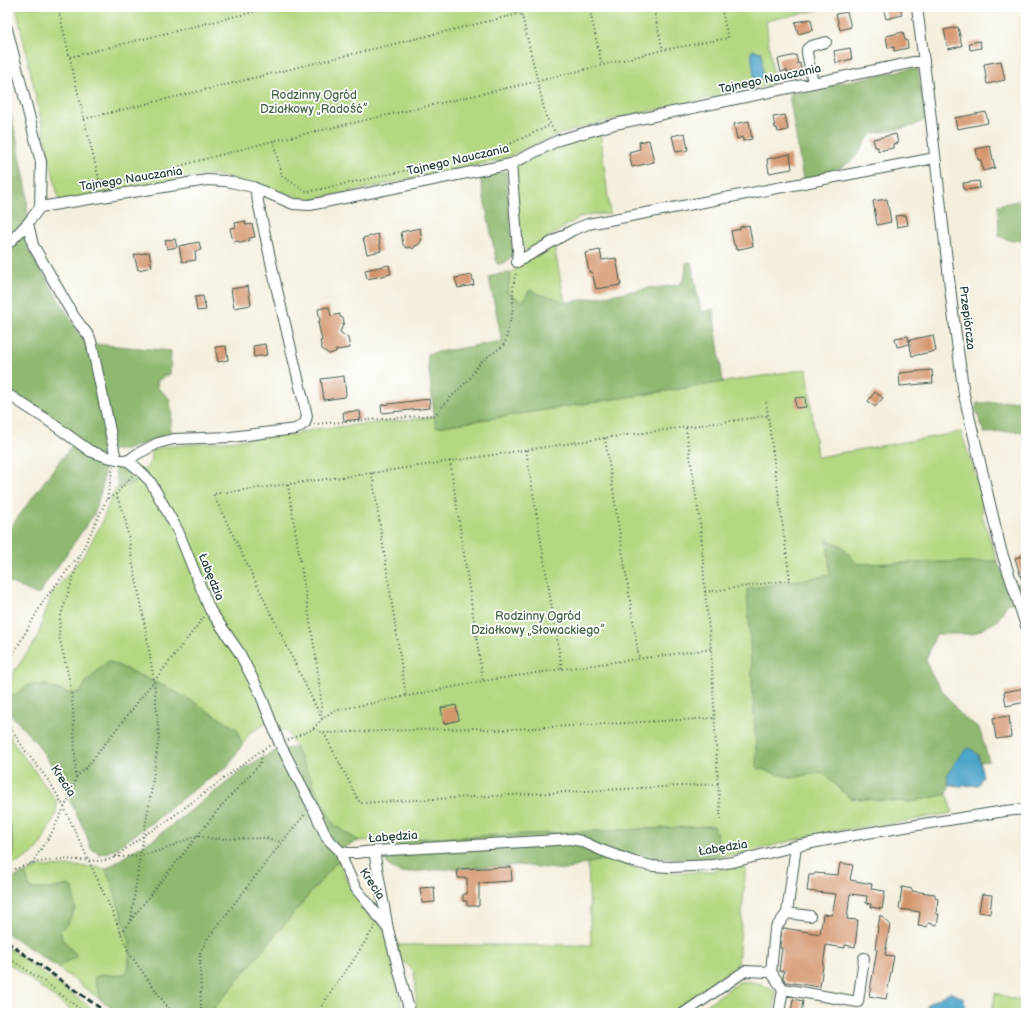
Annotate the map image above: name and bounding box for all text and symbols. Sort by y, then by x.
street label: Tajnego Nauczania [718,61,823,97]
park label: Rodzinny Ogród Działkowy „Radość” [260,88,368,117]
street label: Tajnego Nauczania [406,141,511,179]
street label: Tajnego Nauczania [78,163,184,195]
street label: Przepiórcza [956,285,978,351]
street label: Łabędzia [195,551,227,603]
park label: Rodzinny Ogród Działkowy „Słowackiego” [471,609,605,638]
street label: Krecia [47,762,79,800]
street label: Łabędzia [368,828,418,846]
street label: Łabędzia [697,837,749,859]
street label: Krecia [356,865,388,903]

